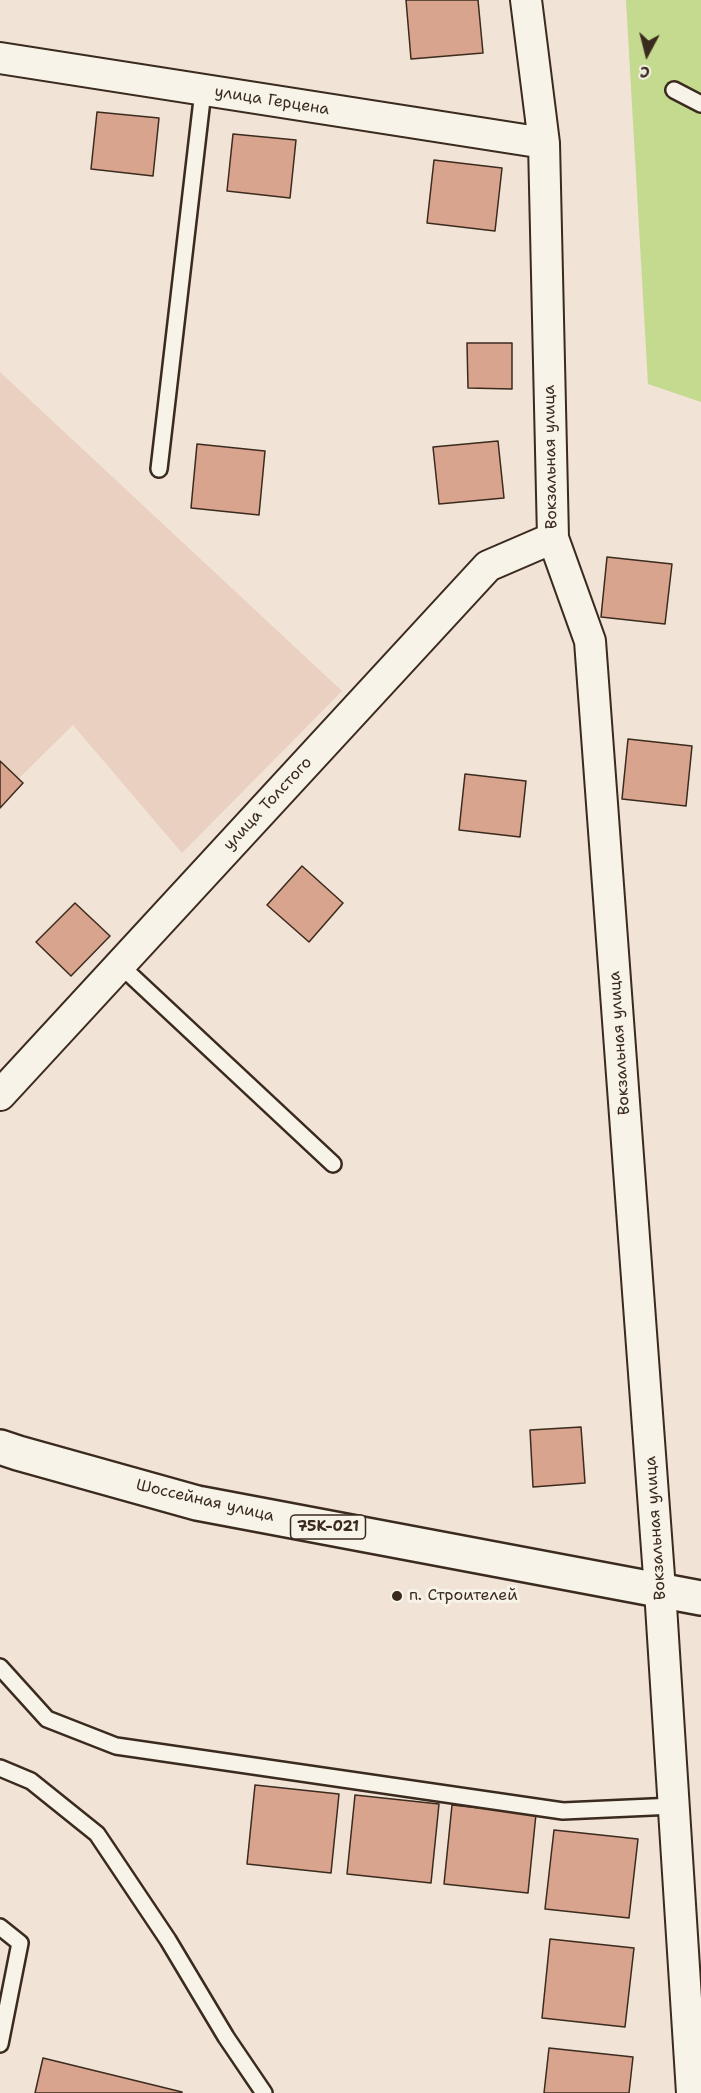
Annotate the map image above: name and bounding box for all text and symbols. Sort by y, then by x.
north arrow [617,24,677,84]
text: С [639,61,651,83]
street label: улица Герцена [213,82,331,120]
street label: Вокзальная улица [540,385,562,529]
street label: улица Толстого [220,753,316,855]
street label: Вокзальная улица [605,970,635,1116]
street label: Вокзальная улица [641,1455,671,1601]
street label: Шоссейная улица [134,1476,276,1526]
road number: 75К-021 [290,1515,366,1539]
place label: п. Строителей [409,1586,518,1606]
marker: п. Строителей [390,1589,404,1603]

